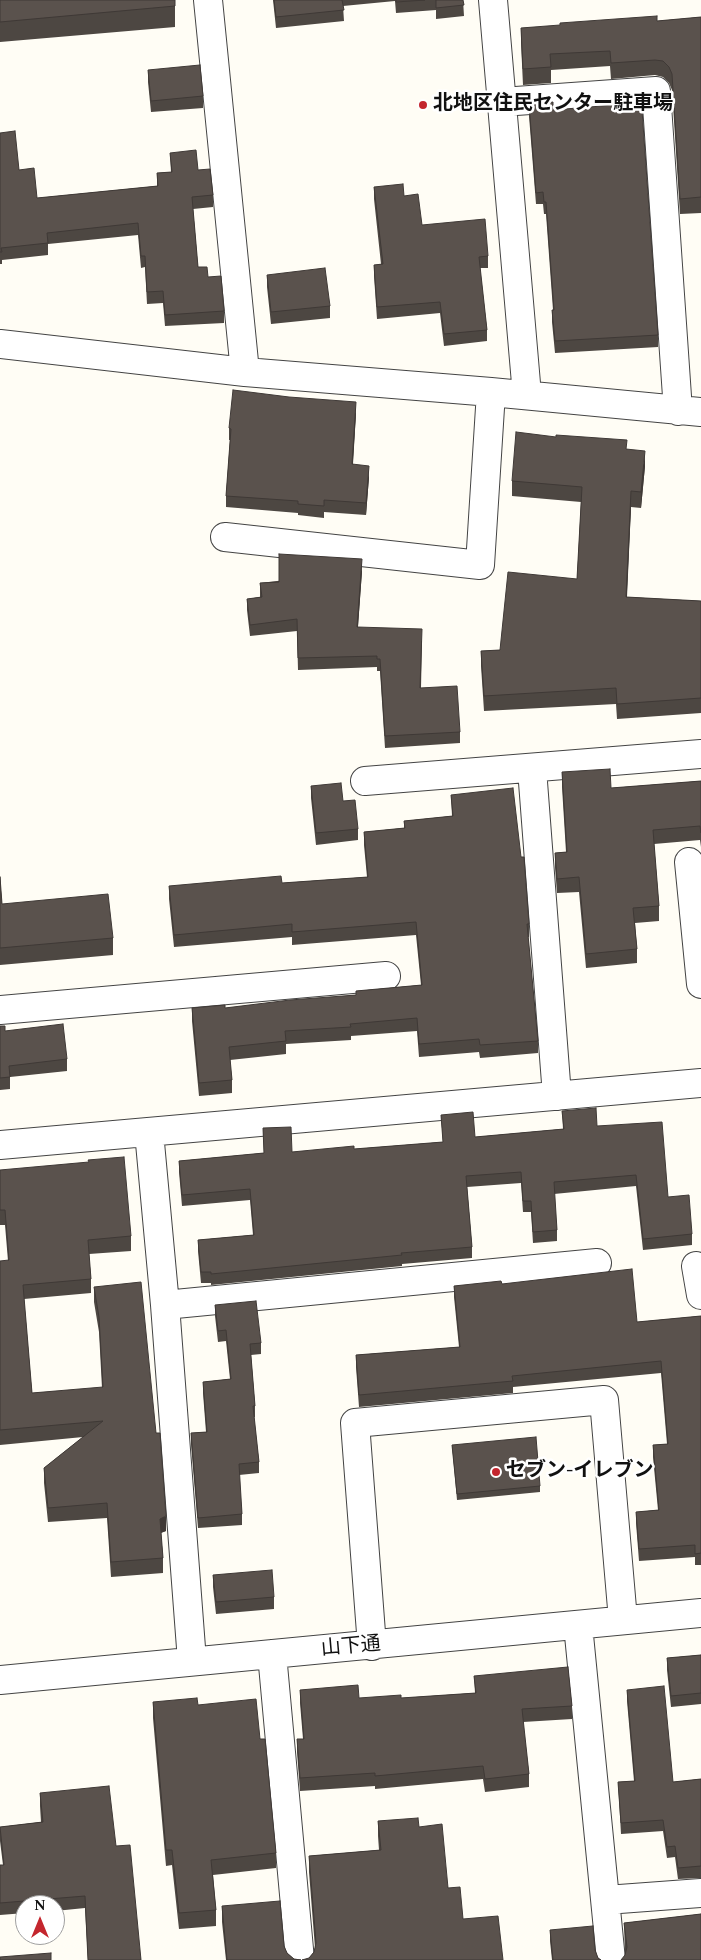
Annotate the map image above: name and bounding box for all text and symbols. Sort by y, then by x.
place label: 北地区住民センター駐車場 [433,93,673,117]
marker: 北地区住民センター駐車場 [417,99,429,111]
place label: セブン-イレブン [506,1460,653,1484]
marker: セブン-イレブン [490,1466,502,1478]
street label: 山下通 [320,1633,382,1663]
north arrow [15,1895,65,1945]
text: N [34,1895,46,1916]

